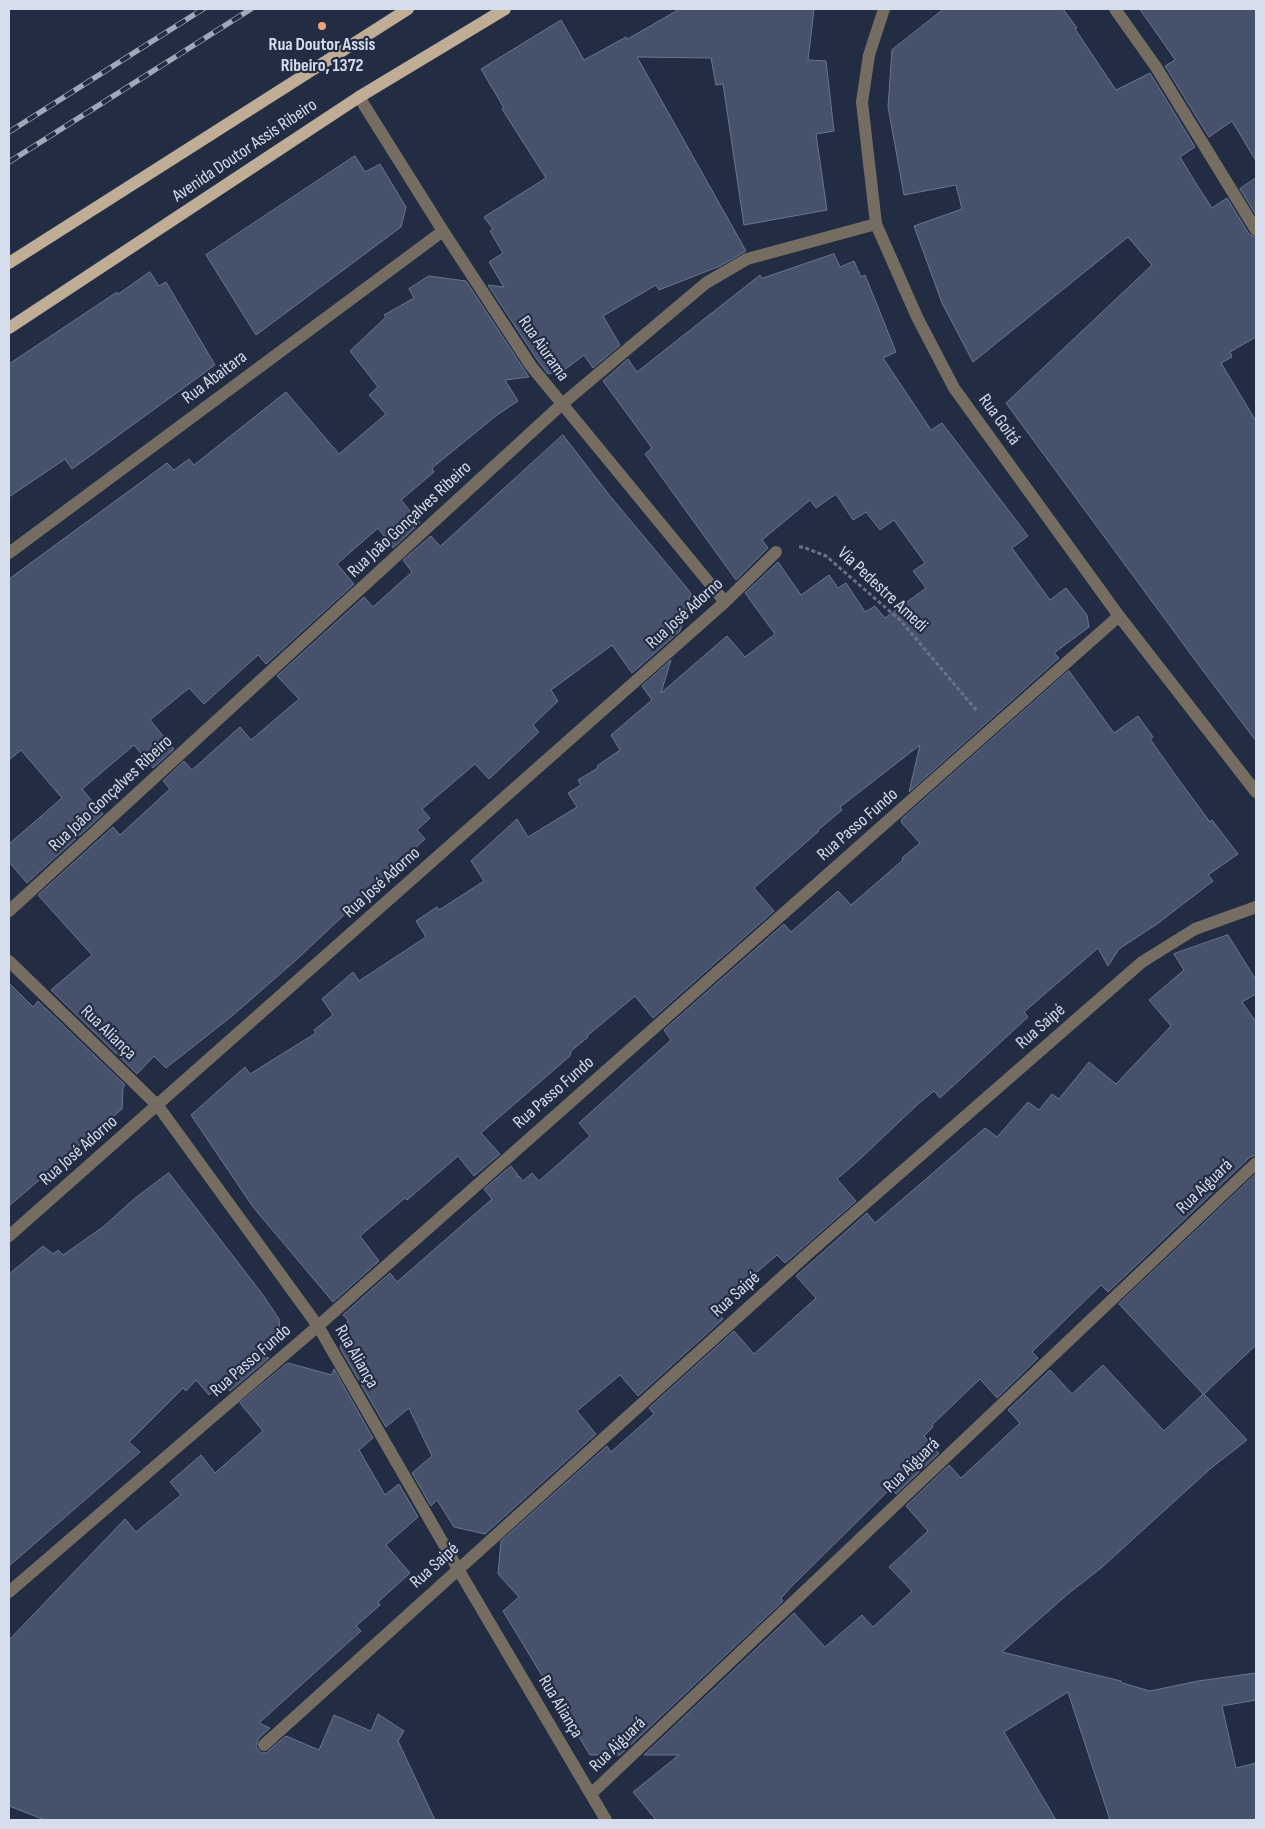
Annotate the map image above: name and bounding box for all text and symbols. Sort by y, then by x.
marker: Rua Doutor Assis Ribeiro, 1372 [316,20,328,32]
place label: Rua Doutor Assis Ribeiro, 1372 [269,34,375,76]
street label: Avenida Doutor Assis Ribeiro [169,95,321,207]
street label: Rua Aiurama [513,312,573,386]
street label: Rua Abaitara [178,347,252,409]
street label: Rua Goitá [973,390,1025,450]
street label: Rua João Gonçalves Ribeiro [344,457,476,583]
street label: Via Pedestre Amedi [832,543,932,637]
street label: Rua José Adorno [642,574,728,654]
street label: Rua João Gonçalves Ribeiro [45,731,177,857]
street label: Rua Passo Fundo [813,784,903,866]
street label: Rua José Adorno [339,843,425,923]
street label: Rua Saipé [1012,1000,1070,1054]
street label: Rua Aliança [76,1001,140,1065]
street label: Rua Passo Fundo [509,1052,599,1134]
street label: Rua José Adorno [36,1111,122,1191]
street label: Rua Aiguará [1172,1155,1238,1219]
street label: Rua Saipé [707,1267,765,1323]
street label: Rua Passo Fundo [206,1320,296,1402]
street label: Rua Aliança [329,1322,383,1392]
street label: Rua Aiguará [879,1434,945,1498]
street label: Rua Saipé [406,1538,464,1594]
street label: Rua Aliança [533,1672,587,1742]
street label: Rua Aiguará [585,1713,651,1777]

